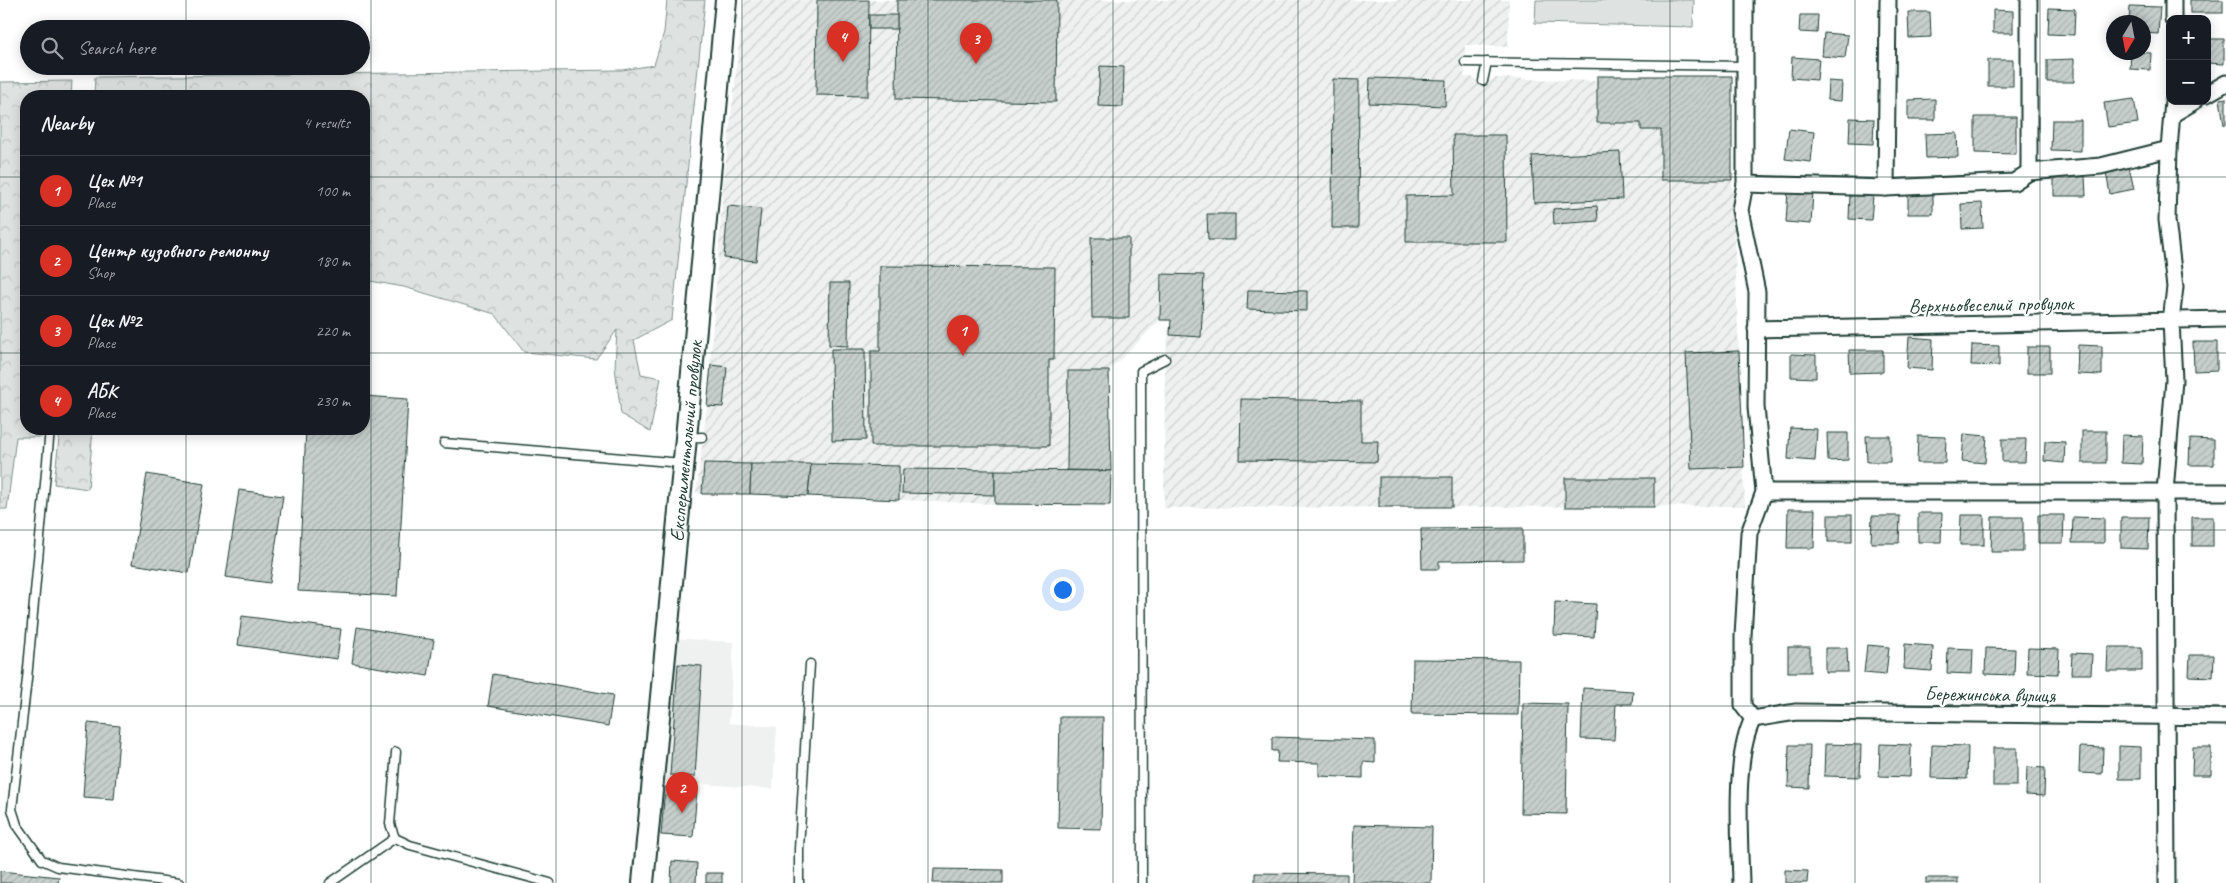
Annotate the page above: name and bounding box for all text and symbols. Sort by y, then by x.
north arrow [2106,15,2151,60]
map controls [2166,15,2211,105]
button: + [2166,15,2211,60]
search box [20,20,370,75]
pin: 4 [827,21,859,62]
pin: 3 [960,23,992,64]
icon: search [38,34,66,62]
text: Search here [78,36,155,60]
button: − [2166,60,2211,105]
text: Nearby [40,110,93,136]
text: 4 results [303,113,350,133]
text: Цех №1 [87,169,142,193]
text: 1 [52,181,60,201]
text: 100 m [316,181,350,201]
text: Place [87,193,115,213]
text: Центр кузовного ремонту [87,239,269,263]
text: 2 [52,251,60,271]
text: 180 m [316,251,350,271]
text: Shop [87,263,114,283]
street label: Верхньовеселий провулок [1908,291,2075,318]
text: Цех №2 [87,309,142,333]
pin: 1 [947,315,979,356]
text: 3 [52,321,60,341]
text: 220 m [316,321,350,341]
text: Place [87,333,115,353]
street label: Експериментальний провулок [664,338,708,542]
text: АБК [87,379,117,403]
text: 4 [52,391,60,411]
text: 230 m [316,391,350,411]
text: Place [87,403,115,423]
your location [1050,577,1076,603]
street label: Бережинська вулиця [1924,681,2056,708]
pin: 2 [666,772,698,813]

